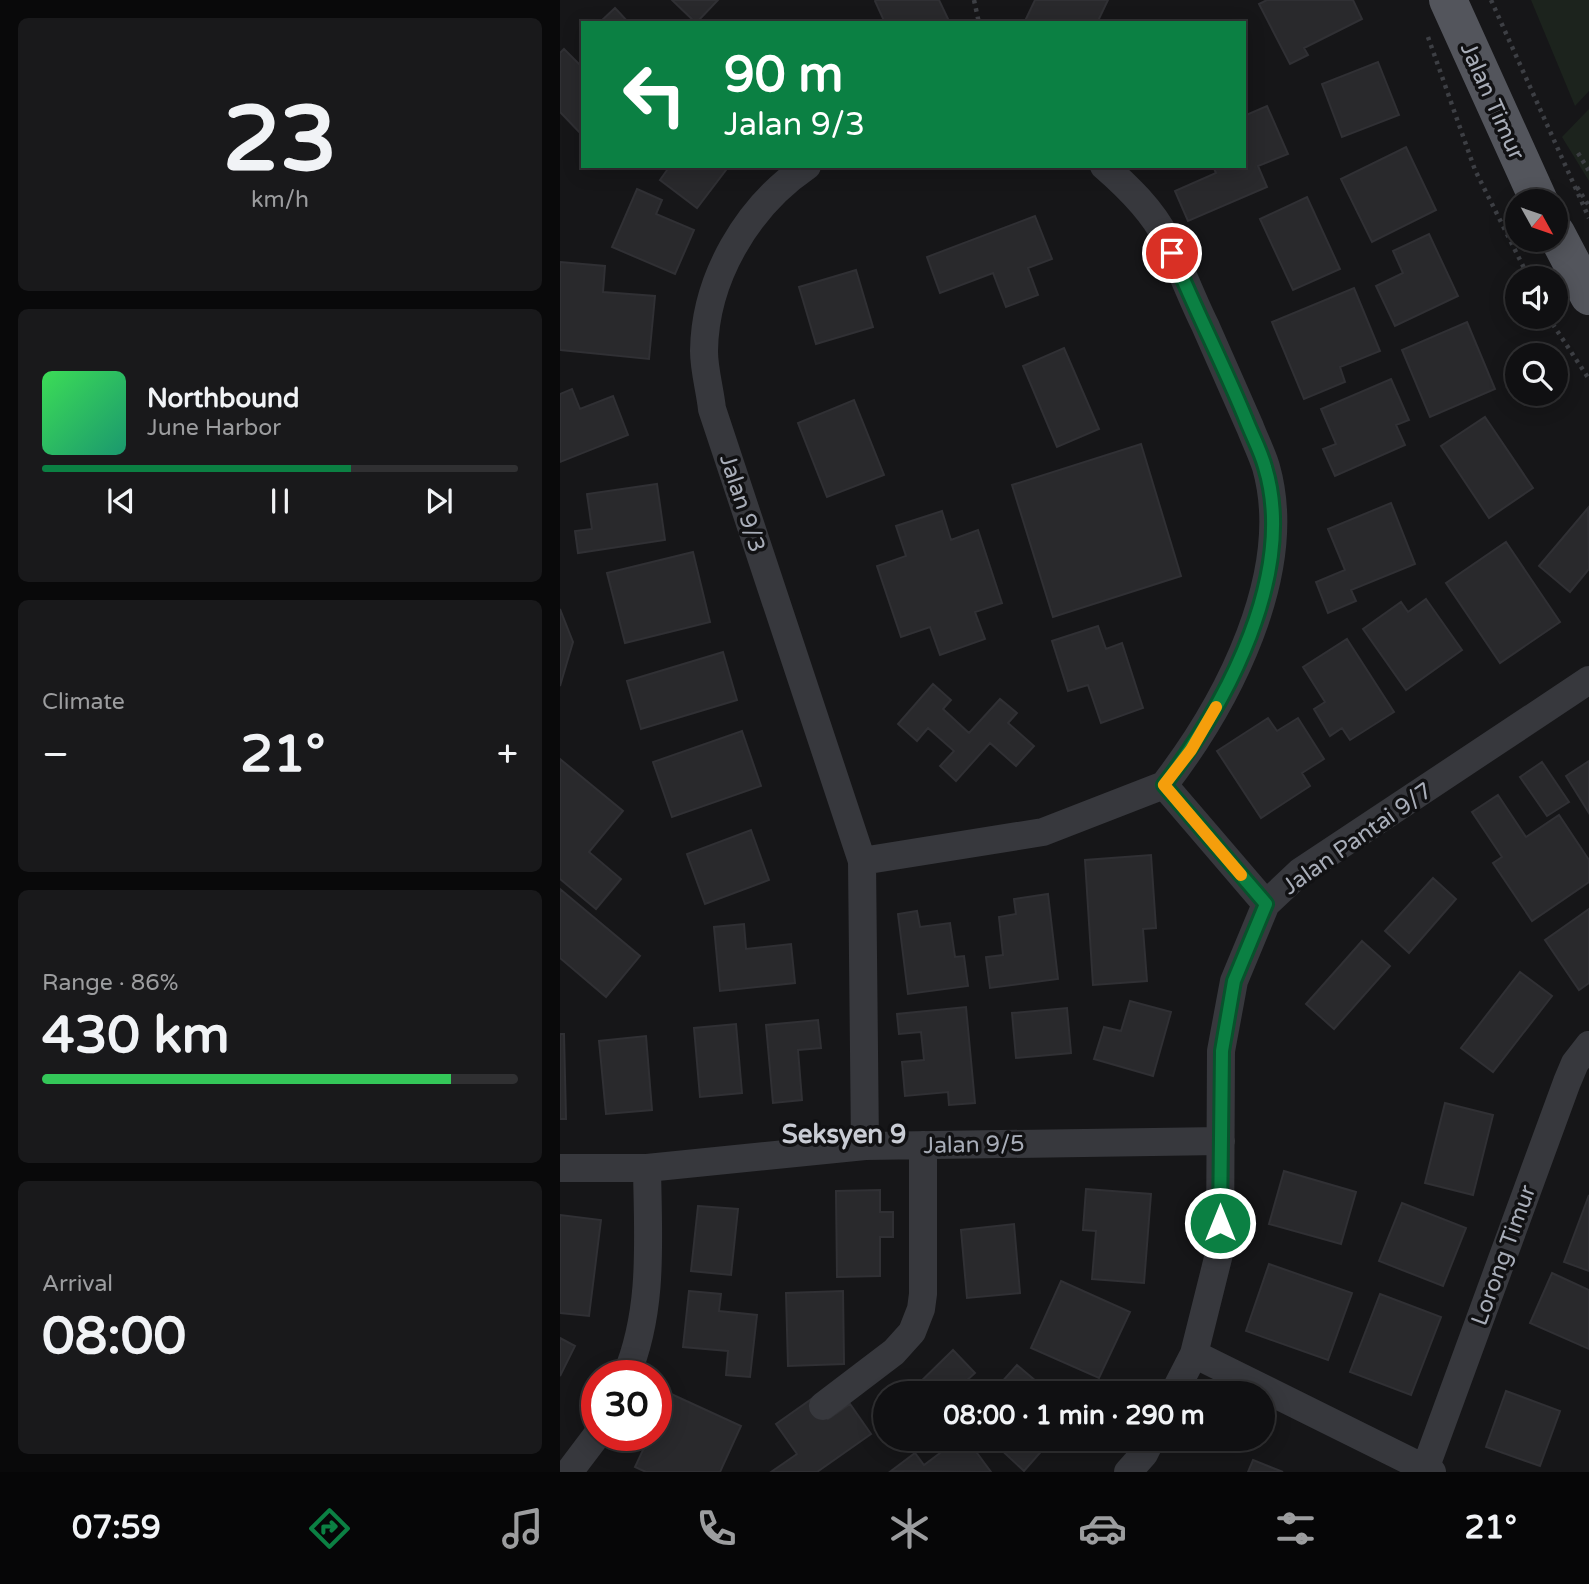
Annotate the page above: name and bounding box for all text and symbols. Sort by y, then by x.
street label: Jalan Timur [1454,38,1530,165]
text: 90 m [724,46,843,105]
icon: left [609,49,700,140]
text: 23 [223,85,337,195]
text: Jalan 9/3 [724,106,865,144]
text: km/h [251,186,309,214]
north arrow [1505,189,1568,252]
map controls [1505,189,1568,406]
pin [1142,223,1202,283]
icon: arrive [1153,234,1191,272]
button: sound [1505,266,1568,329]
button: search [1505,343,1568,406]
text: Northbound [147,383,299,414]
text: June Harbor [147,414,281,442]
street label: Jalan 9/3 [713,451,771,556]
icon: previous [102,482,140,520]
icon: pause [261,482,299,520]
icon: next [420,482,458,520]
text: Climate [42,688,125,716]
text: 21° [240,723,325,786]
text: − [42,732,69,778]
text: + [497,732,518,778]
street label: Jalan Pantai 9/7 [1277,777,1438,901]
text: Range · 86% [42,969,178,997]
text: 430 km [42,1004,230,1067]
district label: Seksyen 9 [782,1119,906,1150]
street label: Jalan 9/5 [923,1130,1025,1160]
street label: Lorong Timur [1466,1181,1542,1329]
position arrow [1183,1186,1257,1260]
text: Arrival [42,1270,113,1298]
text: 08:00 [42,1305,186,1368]
speed limit sign: 30 [581,1360,672,1451]
text: 08:00 · 1 min · 290 m [943,1400,1205,1431]
icon: directions [305,1504,354,1553]
icon: music [498,1504,547,1553]
icon: phone [692,1504,741,1553]
icon: climate [885,1504,934,1553]
icon: car [1078,1504,1127,1553]
icon: filters [1271,1504,1320,1553]
text: 07:59 [72,1509,161,1547]
text: 21° [1464,1509,1517,1547]

